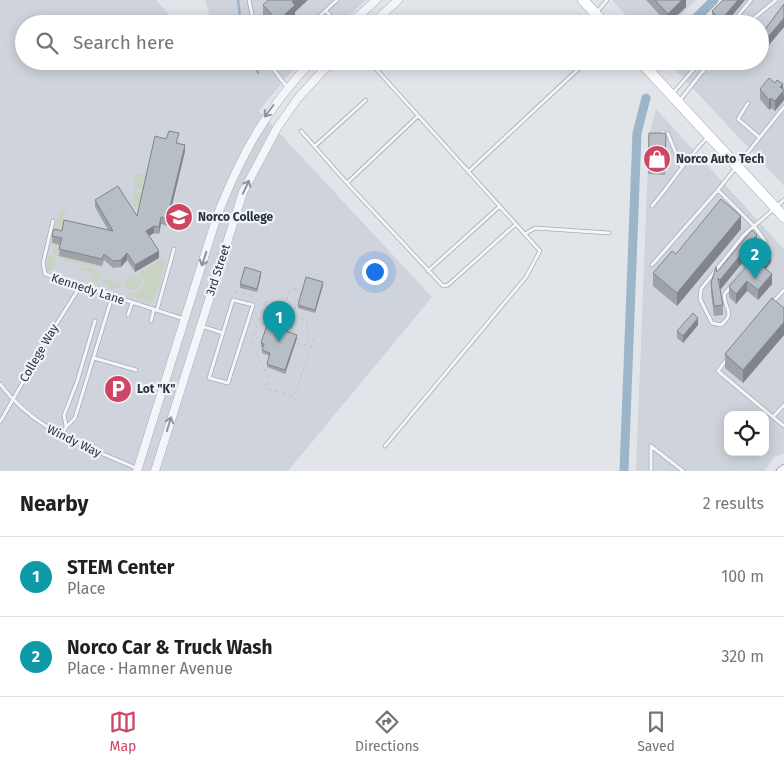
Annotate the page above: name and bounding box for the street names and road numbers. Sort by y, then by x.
street label: 3rd Street [203,242,233,297]
street label: Kennedy Lane [50,271,126,307]
street label: College Way [17,321,61,384]
street label: Windy Way [45,422,103,460]

